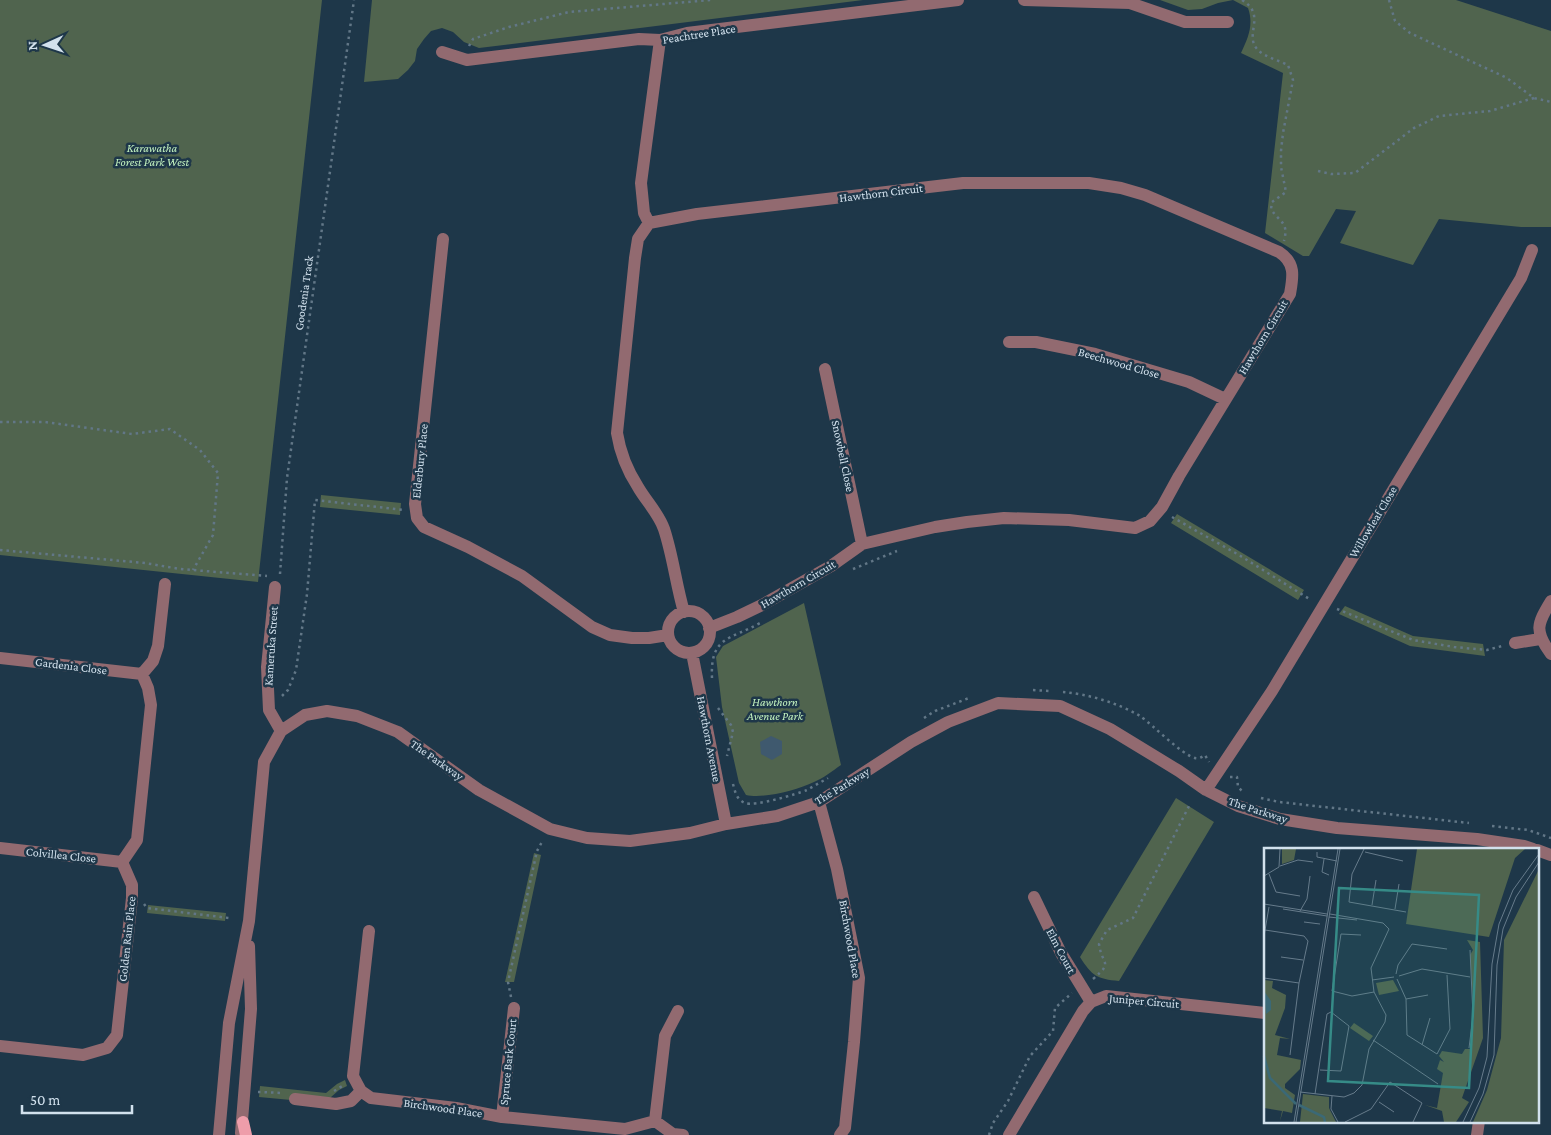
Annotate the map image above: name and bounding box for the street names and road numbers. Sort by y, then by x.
street label: Peachtree Place [662,21,736,47]
street label: Hawthorn Circuit [838,181,925,205]
street label: Goodenia Track [292,255,316,331]
street label: Hawthorn Circuit [1235,296,1291,377]
street label: Beechwood Close [1077,345,1161,381]
street label: Snowbell Close [829,419,857,493]
street label: Elderbury Place [409,423,431,499]
street label: Willowleaf Close [1346,484,1400,560]
street label: Hawthorn Circuit [758,556,839,611]
street label: Kameruka Street [261,605,281,686]
street label: Gardenia Close [34,655,108,677]
street label: Hawthorn Avenue [694,695,724,783]
street label: The Parkway [408,737,467,784]
street label: The Parkway [812,764,872,808]
street label: The Parkway [1227,794,1290,826]
street label: Colvillea Close [25,844,97,866]
street label: Golden Rain Place [116,896,138,982]
street label: Birchwood Place [836,899,864,979]
street label: Elm Court [1043,926,1079,977]
street label: Juniper Circuit [1107,991,1181,1011]
street label: Spruce Bark Court [496,1017,520,1106]
street label: Birchwood Place [403,1096,483,1120]

